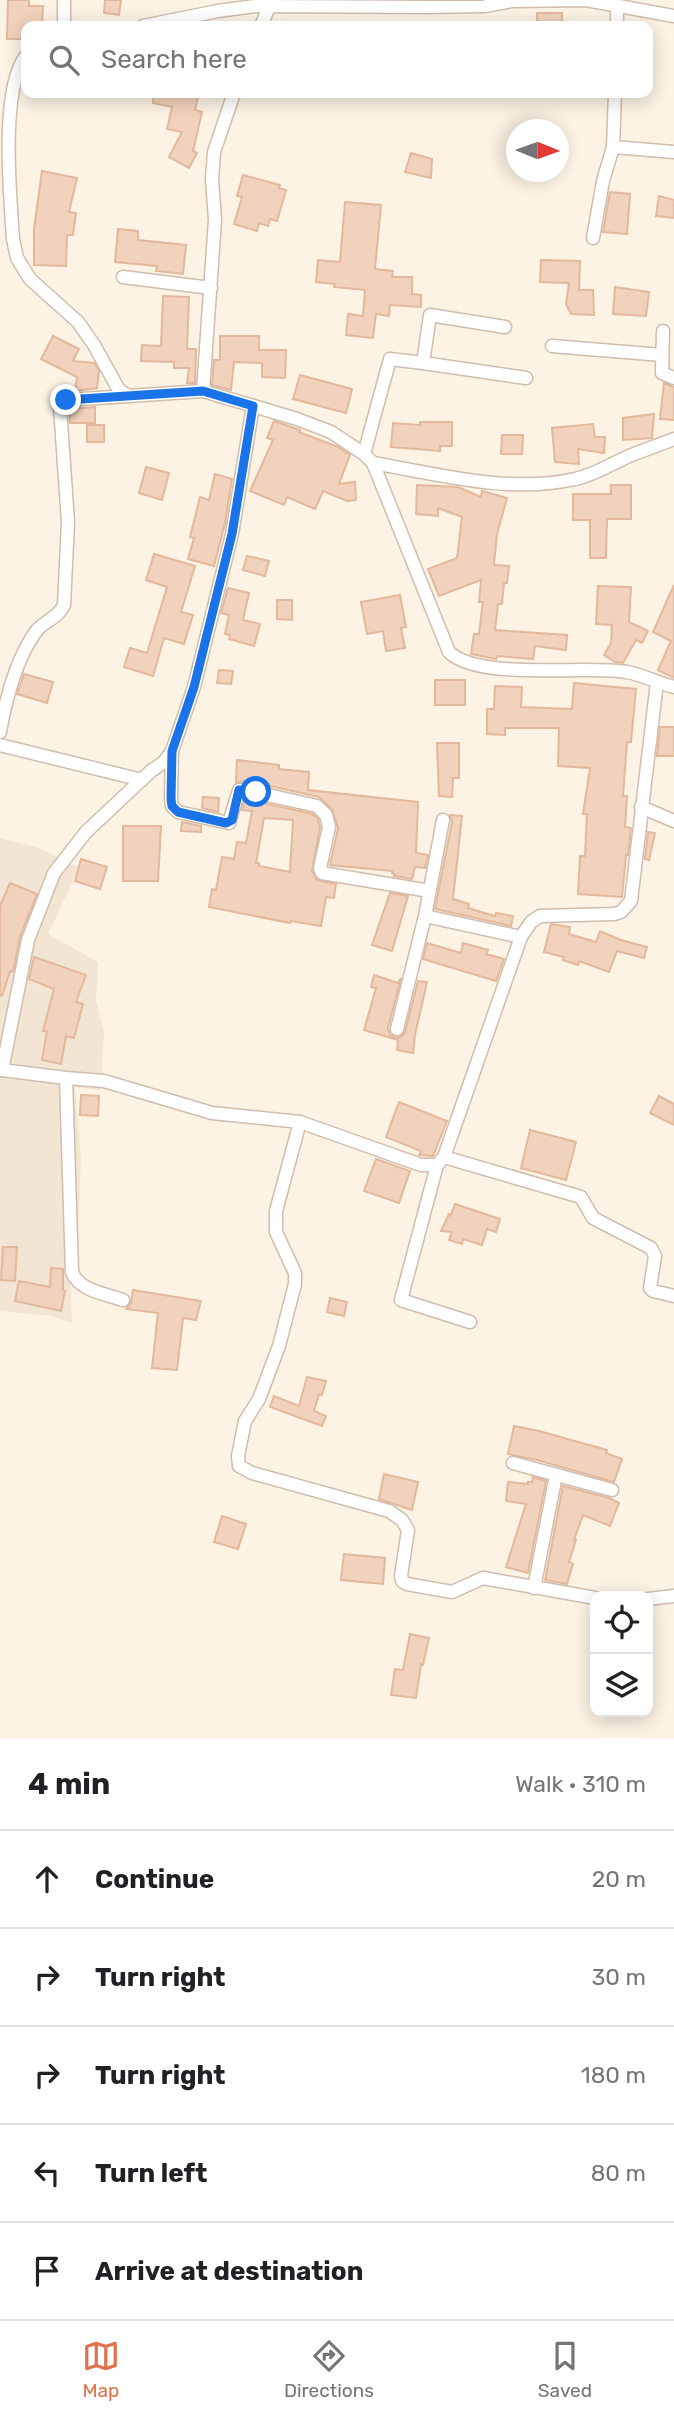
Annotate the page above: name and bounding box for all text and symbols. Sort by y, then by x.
search box [21,21,653,98]
icon: search [45,41,83,79]
text: Search here [101,44,247,75]
north arrow [506,119,569,182]
route end [50,384,81,415]
route start [240,776,271,807]
map controls [590,1591,653,1717]
button: locate [590,1591,653,1654]
button: layers [590,1654,653,1717]
text: 4 min [28,1766,110,1802]
text: Walk · 310 m [515,1770,646,1798]
icon: ahead [28,1860,66,1898]
text: Continue [95,1864,214,1895]
text: 20 m [592,1865,646,1893]
icon: right [28,1958,66,1996]
text: Turn right [95,1962,225,1993]
text: 30 m [591,1963,646,1991]
icon: right [28,2056,66,2094]
text: Turn right [95,2060,225,2091]
text: 180 m [581,2061,646,2089]
icon: left [28,2154,66,2192]
text: Turn left [95,2158,207,2189]
text: 80 m [591,2159,646,2187]
icon: arrive [28,2252,66,2290]
text: Arrive at destination [95,2256,363,2287]
tab: Map [82,2337,120,2402]
tab: Directions [284,2337,374,2402]
tab: Saved [538,2337,592,2402]

